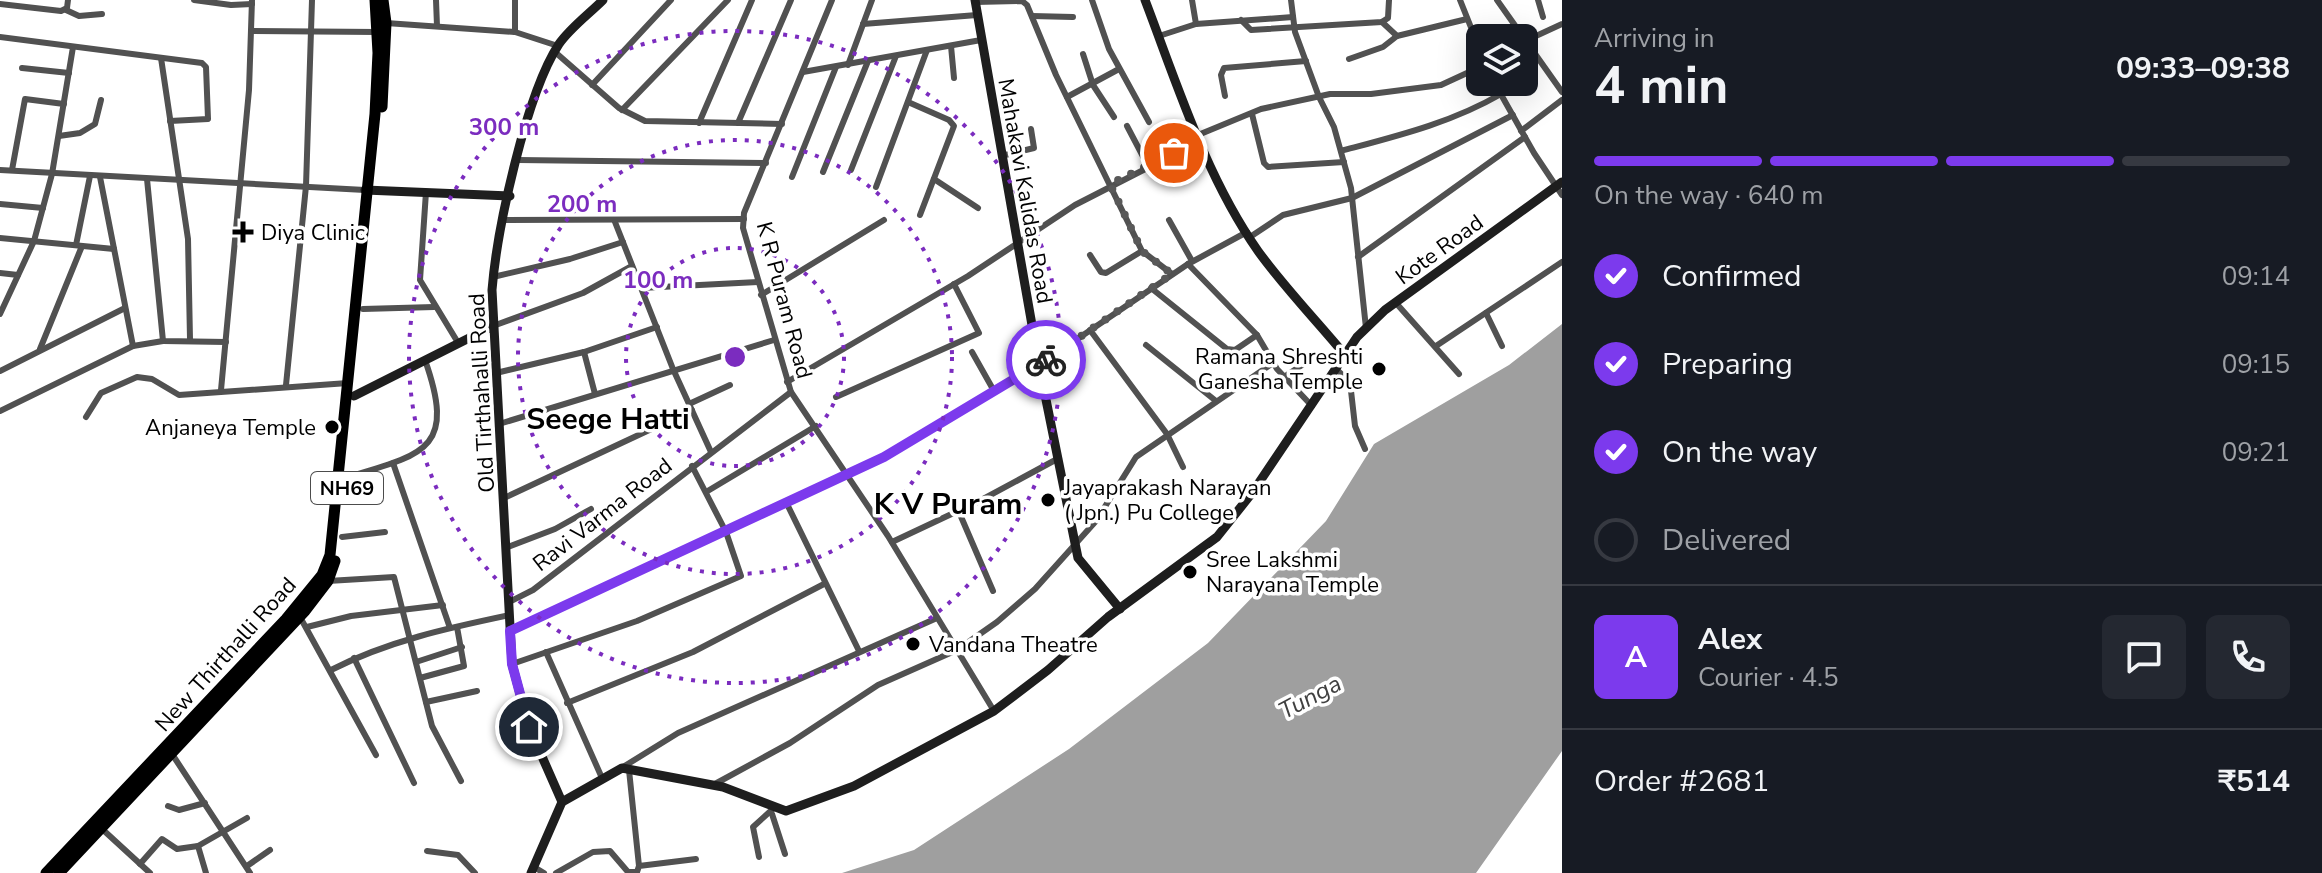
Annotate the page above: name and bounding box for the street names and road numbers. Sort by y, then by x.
street label: Mahakavi Kalidas Road [990,76,1060,306]
street label: Kote Road [1390,208,1490,292]
street label: K R Puram Road [749,219,819,382]
street label: Old Tirthahalli Road [462,293,502,493]
street label: Ravi Varma Road [527,451,678,579]
road number: NH69 [311,472,383,504]
street label: New Thirthalli Road [148,571,303,738]

